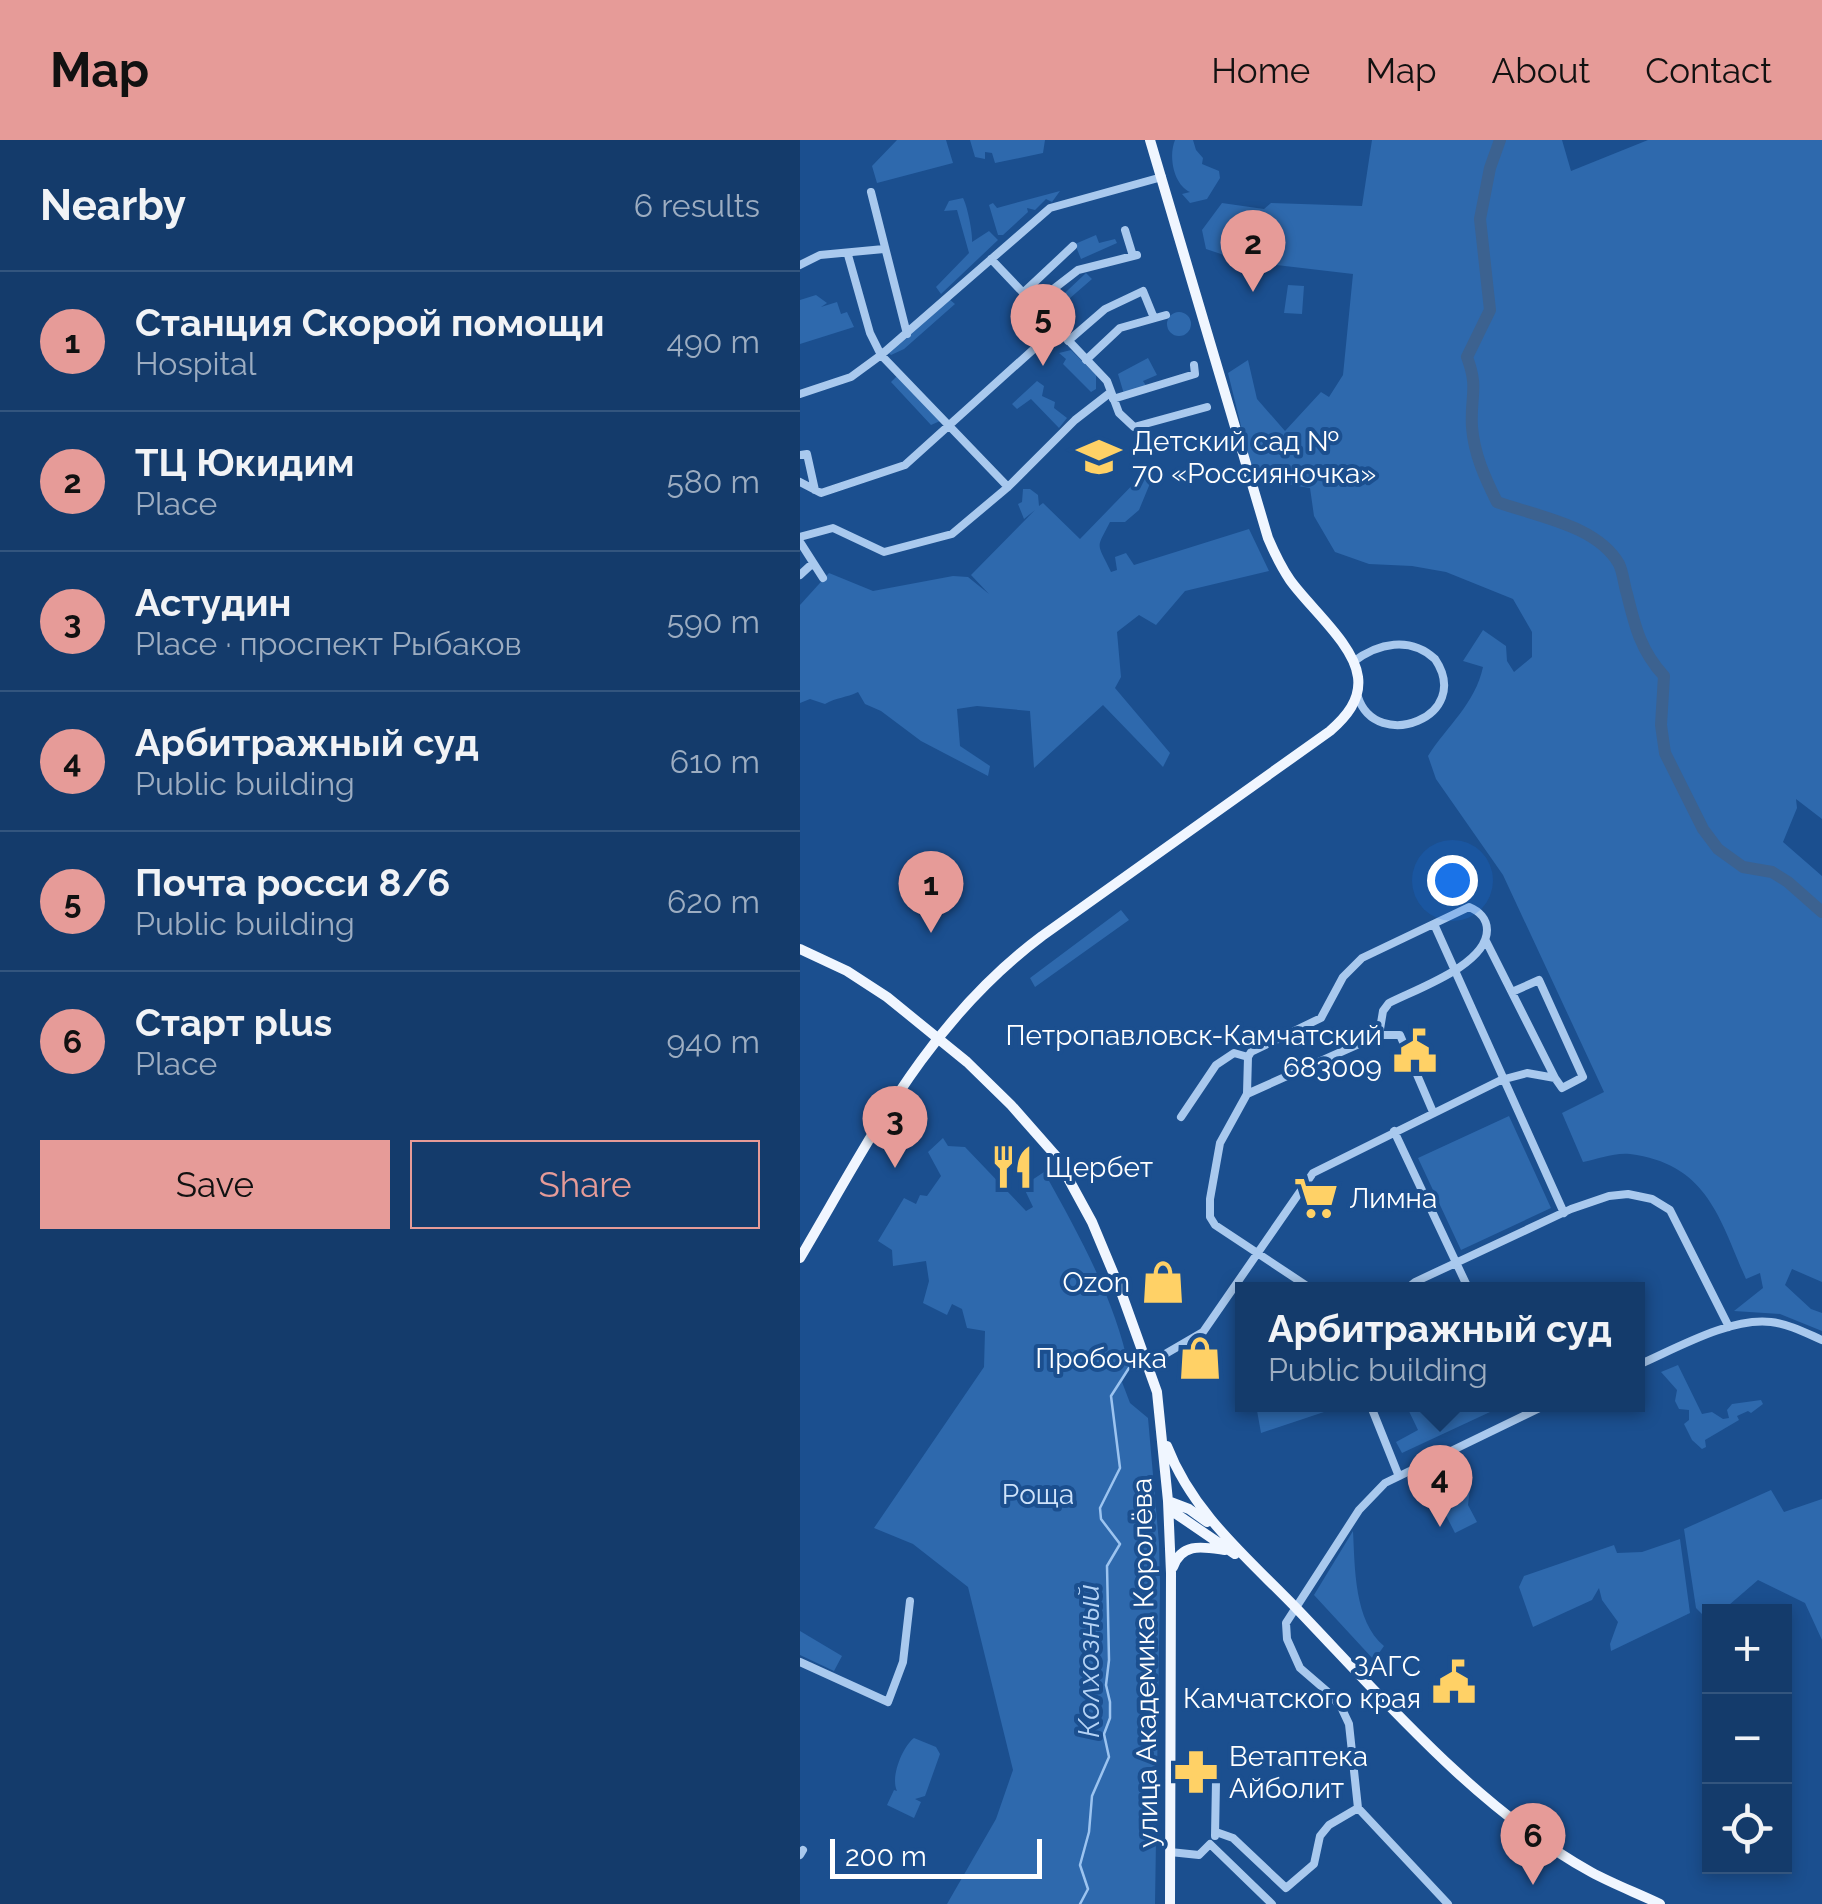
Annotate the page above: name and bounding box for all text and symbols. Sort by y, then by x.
text: Map [50,42,149,98]
text: Home [1211,50,1310,91]
text: Map [1365,50,1437,91]
text: About [1492,50,1590,91]
text: Contact [1645,50,1772,91]
text: Nearby [40,181,186,230]
text: 6 results [634,187,760,224]
pin: 2 [1220,210,1286,292]
pin: 5 [1010,284,1076,366]
text: Станция Скорой помощи [135,300,605,345]
text: 1 [65,323,80,360]
text: 490 m [667,323,760,360]
text: Hospital [135,345,256,382]
place label: Детский сад № 70 «Россияночка» [1132,425,1376,490]
school or university icon: Детский сад № 70 «Россияночка» [1075,433,1123,481]
text: ТЦ Юкидим [135,440,354,485]
text: 2 [63,463,82,500]
text: 580 m [666,463,760,500]
text: Place [135,485,217,522]
text: Астудин [135,580,291,625]
text: 3 [64,603,81,640]
text: 590 m [667,603,760,640]
text: Place · проспект Рыбаков [135,625,522,662]
text: Арбитражный суд [135,720,479,765]
text: 4 [63,743,82,780]
text: 610 m [670,743,760,780]
text: Public building [135,765,355,802]
pin: 1 [898,850,964,933]
your location [1427,855,1478,906]
text: Почта росси 8/6 [135,860,450,905]
text: 5 [64,883,81,920]
text: 620 m [667,883,760,920]
text: Public building [135,905,355,942]
text: Старт plus [135,1000,332,1045]
place label: Петропавловск-Камчатский 683009 [1005,1019,1382,1084]
text: 6 [63,1023,82,1060]
text: 940 m [667,1023,760,1060]
public building icon: Петропавловск-Камчатский 683009 [1391,1027,1439,1075]
text: Place [135,1045,217,1082]
pin: 3 [862,1086,928,1168]
button: Save [40,1140,390,1229]
button: Share [410,1140,760,1229]
restaurant icon: Щербет [988,1143,1036,1191]
place label: Щербет [1045,1151,1153,1184]
supermarket icon: Лимна [1292,1174,1340,1222]
place label: Лимна [1349,1182,1437,1215]
shop icon: Ozon [1139,1258,1187,1306]
place label: Ozon [1063,1266,1130,1299]
popup [1235,1282,1645,1412]
text: Арбитражный суд [1268,1306,1612,1351]
shop icon: Пробочка [1176,1334,1224,1382]
place label: Пробочка [1035,1342,1167,1375]
text: Public building [1268,1351,1488,1388]
pin: 4 [1408,1444,1472,1527]
park label: Роща [1002,1478,1074,1511]
street label: улица Академика Королёва [1125,1478,1165,1848]
water label: Колхозный [1071,1584,1106,1738]
map controls [1702,1604,1792,1874]
button: + [1702,1604,1792,1694]
place label: ЗАГС Камчатского края [1183,1650,1421,1715]
public building icon: ЗАГС Камчатского края [1430,1658,1478,1706]
button: − [1702,1694,1792,1784]
place label: Ветаптека Айболит [1229,1740,1368,1805]
pharmacy icon: Ветаптека Айболит [1172,1748,1220,1796]
button: locate [1702,1784,1792,1874]
pin: 6 [1500,1802,1566,1885]
scale bar [830,1834,1042,1878]
text: 200 m [845,1840,927,1873]

